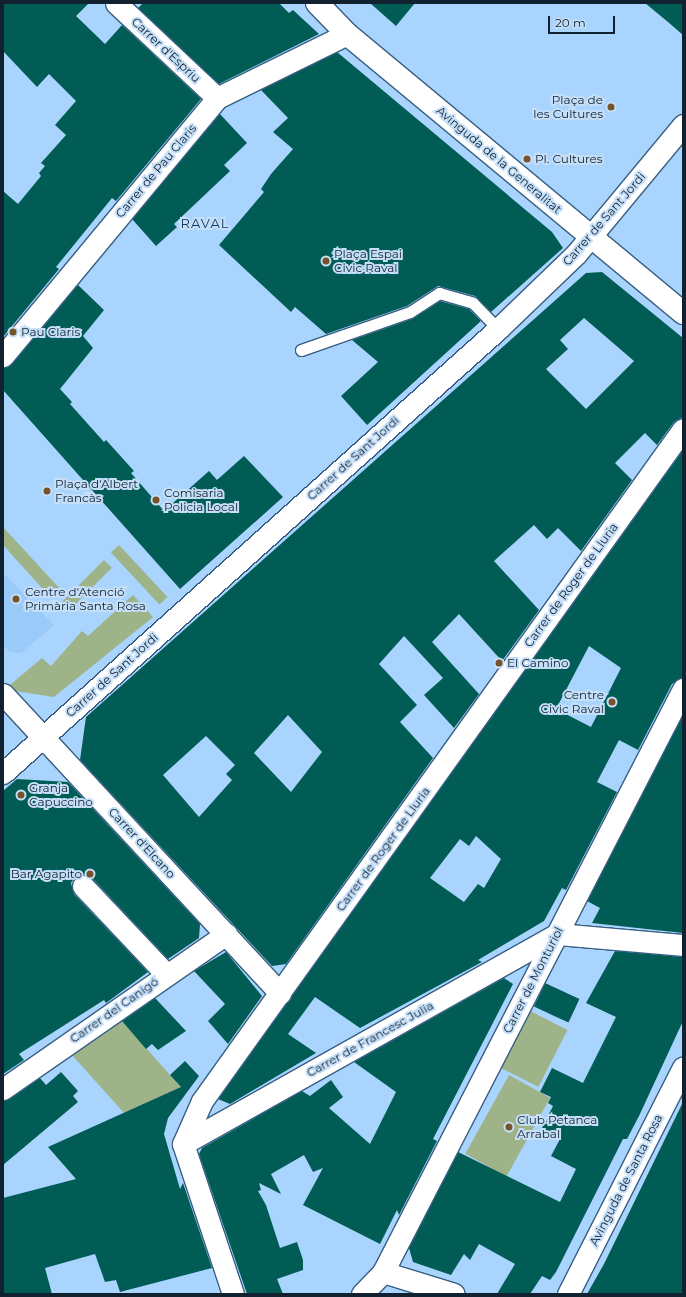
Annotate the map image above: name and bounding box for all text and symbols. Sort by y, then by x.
scale bar [550,8,617,34]
street label: Carrer d'Espriu [129,15,203,85]
text: 20 m [555,15,586,30]
place label: Plaça de les Cultures [533,93,603,121]
marker: Plaça de les Cultures [606,102,616,112]
street label: Avinguda de la Generalitat [433,103,565,217]
street label: Carrer de Pau Claris [113,121,199,221]
place label: Pl. Cultures [535,152,603,166]
marker: Pl. Cultures [522,154,532,164]
street label: Carrer de Sant Jordi [560,169,648,269]
district label: RAVAL [181,215,229,231]
place label: Plaça Espai Civic Raval [334,247,402,275]
marker: Plaça Espai Civic Raval [321,256,331,266]
place label: Pau Claris [21,325,80,339]
marker: Pau Claris [8,327,18,337]
street label: Carrer de Sant Jordi [304,413,402,503]
place label: Plaça d'Albert Francàs [55,477,138,505]
marker: Plaça d'Albert Francàs [42,486,52,496]
place label: Comisaria Policia Local [164,486,238,514]
marker: Comisaria Policia Local [151,495,161,505]
street label: Carrer de Roger de Lluria [521,520,621,650]
place label: Centre d'Atenció Primària Santa Rosa [25,585,146,613]
marker: Centre d'Atenció Primària Santa Rosa [10,593,22,605]
street label: Carrer de Sant Jordi [63,630,161,720]
place label: El Camino [507,656,568,670]
marker: El Camino [494,658,504,668]
place label: Centre Civic Raval [540,688,604,716]
marker: Centre Civic Raval [607,697,617,707]
place label: Granja Capuccino [29,781,93,809]
street label: Carrer de Roger de Lluria [333,784,433,914]
marker: Granja Capuccino [16,790,26,800]
street label: Carrer d'Elcano [106,805,178,881]
place label: Bar Agapito [11,867,82,881]
marker: Bar Agapito [85,869,95,879]
street label: Carrer de Monturiol [500,924,566,1036]
street label: Carrer del Canigó [67,974,161,1046]
street label: Carrer de Francesc Julia [304,998,436,1080]
street label: Avinguda de Santa Rosa [586,1112,666,1248]
place label: Club Petanca Arrabal [517,1113,597,1141]
marker: Club Petanca Arrabal [504,1122,514,1132]

